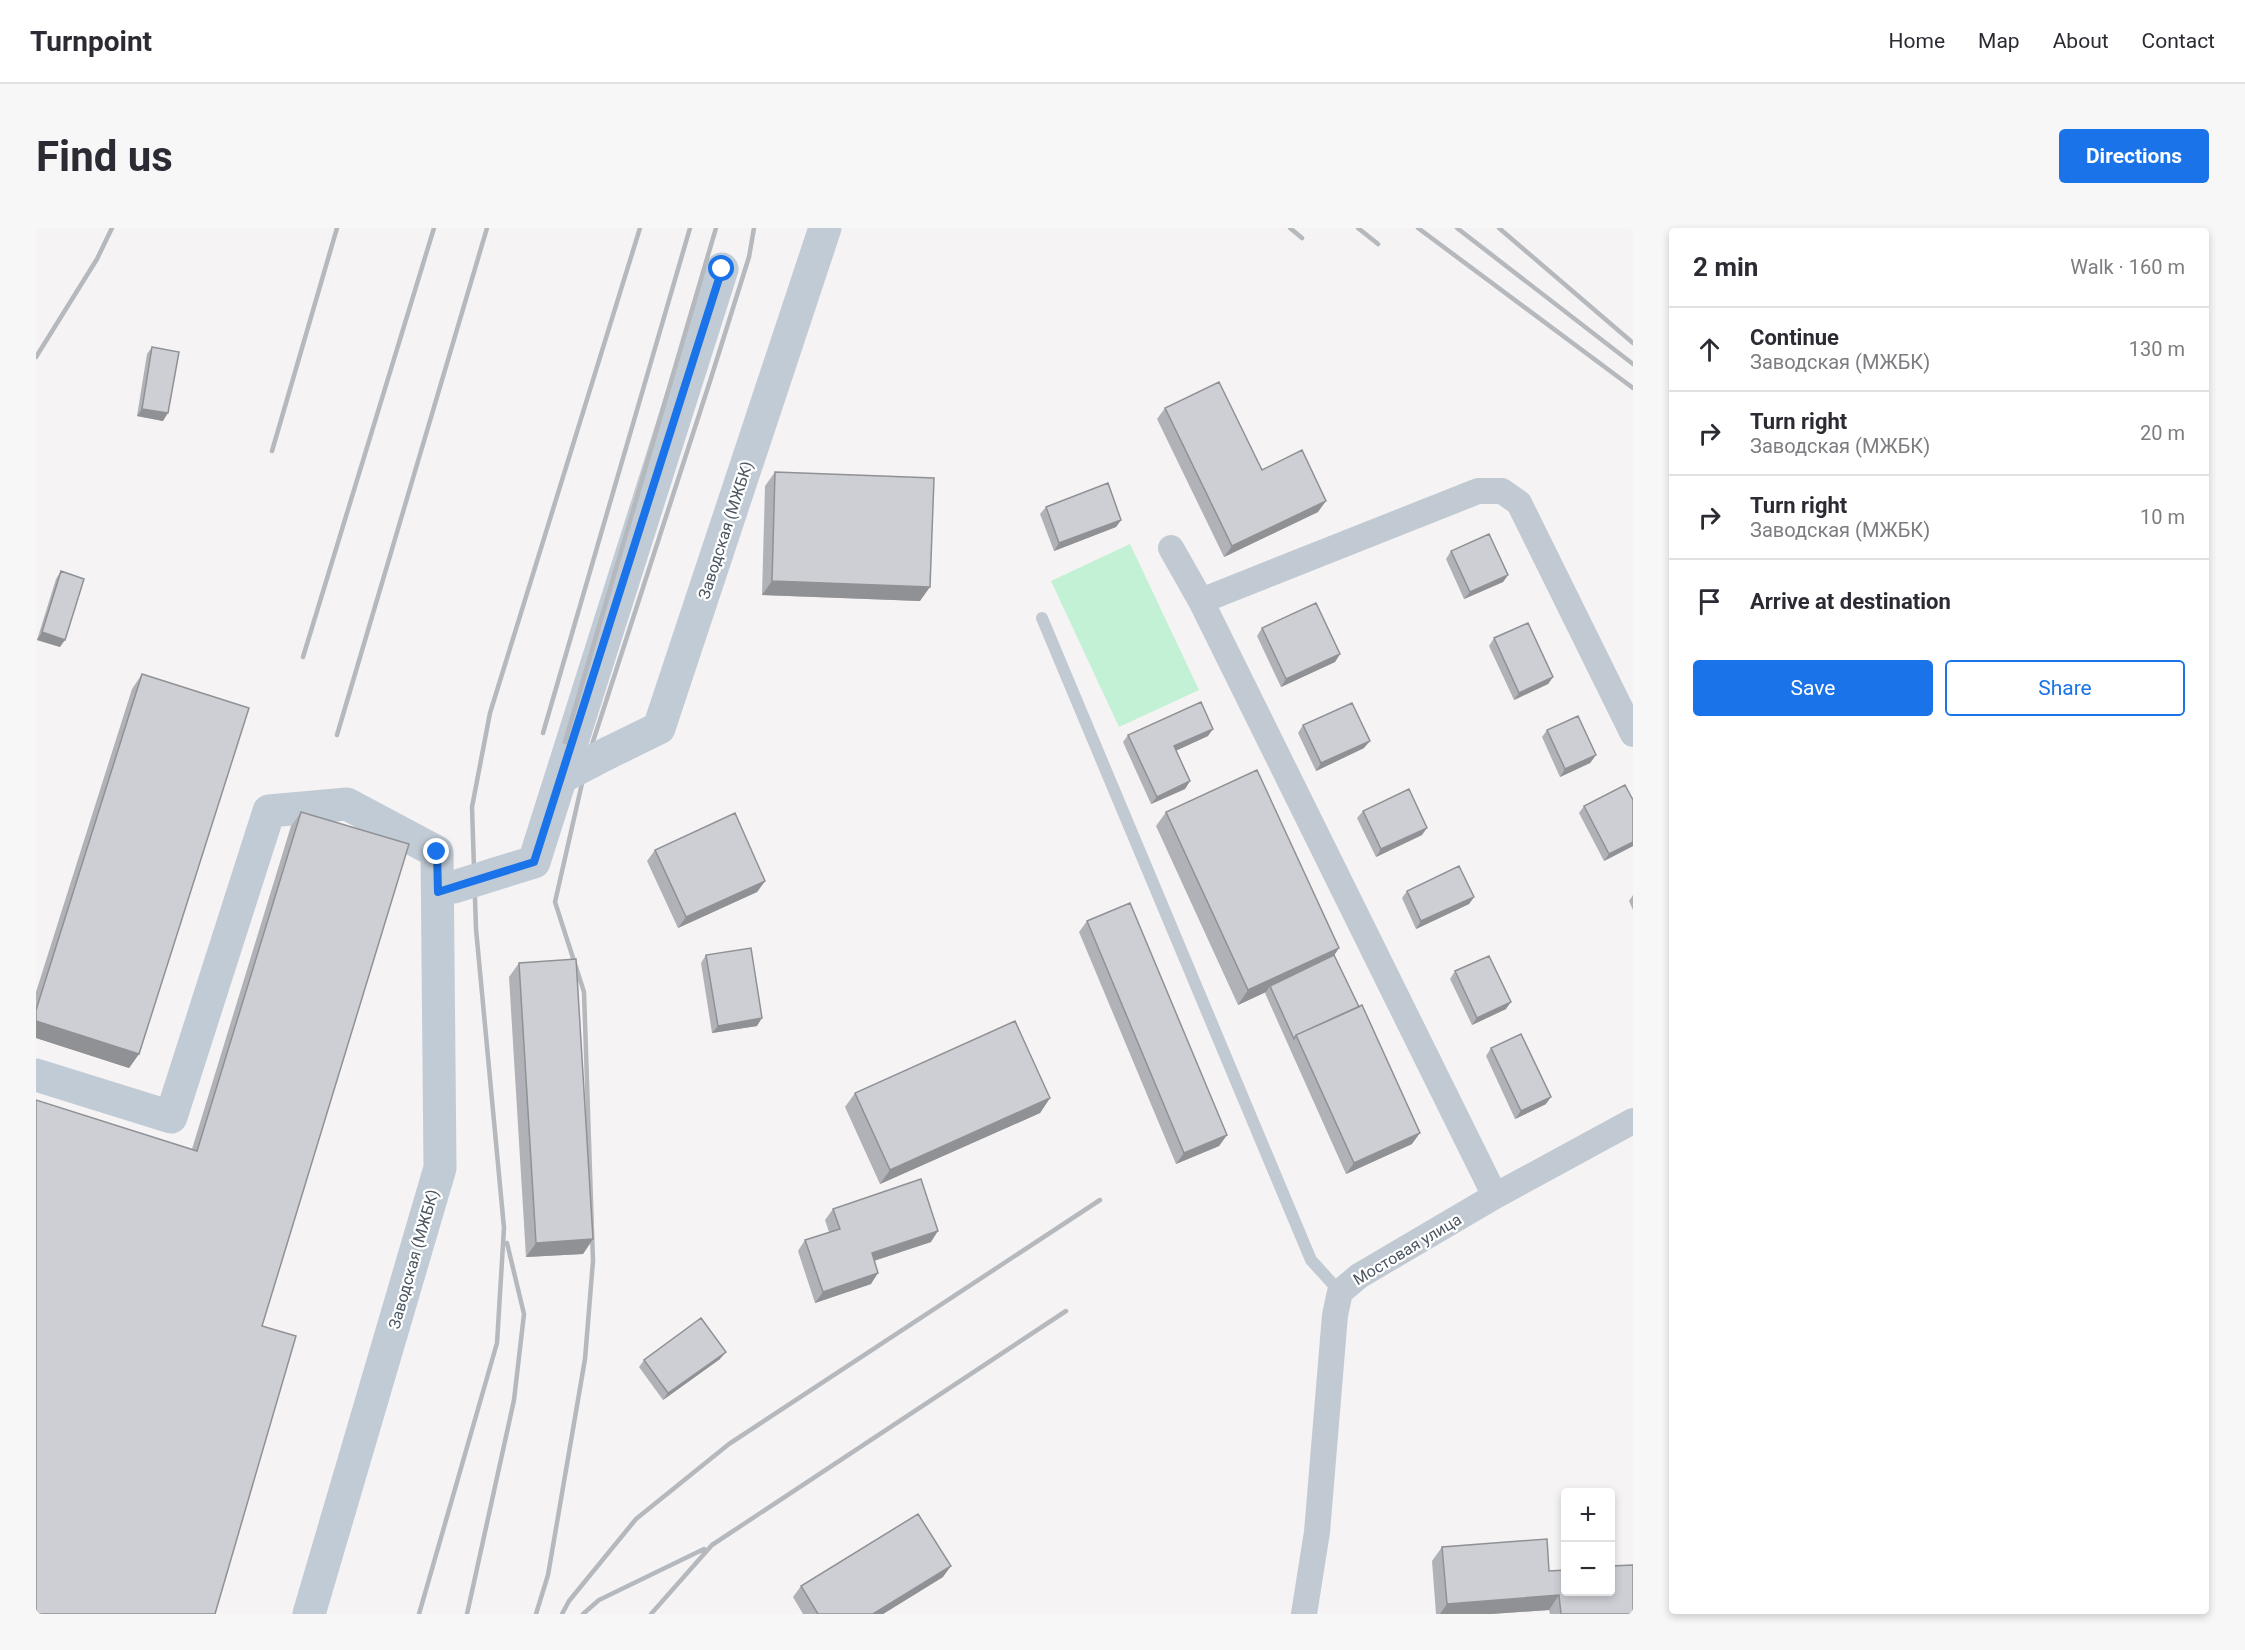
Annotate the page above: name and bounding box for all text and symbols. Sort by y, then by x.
text: Turnpoint [30,25,152,58]
text: Home [1889,29,1945,53]
text: Map [1978,29,2020,53]
text: About [2053,29,2109,53]
text: Contact [2142,29,2215,53]
button: Directions [2059,129,2209,183]
text: Find us [36,132,173,181]
text: 2 min [1693,252,1758,282]
route start [708,255,734,281]
text: Walk · 160 m [2070,255,2185,279]
text: Continue [1750,325,1839,350]
icon: ahead [1693,333,1726,366]
text: 130 m [2129,337,2185,361]
text: Заводская (МЖБК) [1750,350,1930,374]
text: Turn right [1750,409,1847,434]
icon: right [1693,417,1726,450]
text: 20 m [2140,421,2185,445]
text: Заводская (МЖБК) [1750,434,1930,458]
street label: Заводская (МЖБК) [694,459,757,602]
text: Turn right [1750,493,1847,518]
icon: right [1693,501,1726,534]
text: 10 m [2140,505,2185,529]
text: Заводская (МЖБК) [1750,518,1930,542]
icon: arrive [1693,585,1726,618]
text: Arrive at destination [1750,589,1951,614]
button: Save [1693,660,1933,716]
button: Share [1945,660,2185,716]
route end [423,838,449,864]
street label: Заводская (МЖБК) [384,1187,442,1331]
street label: Мостовая улица [1350,1210,1465,1289]
map controls [1561,1488,1615,1596]
button: + [1561,1488,1615,1542]
button: − [1561,1542,1615,1596]

